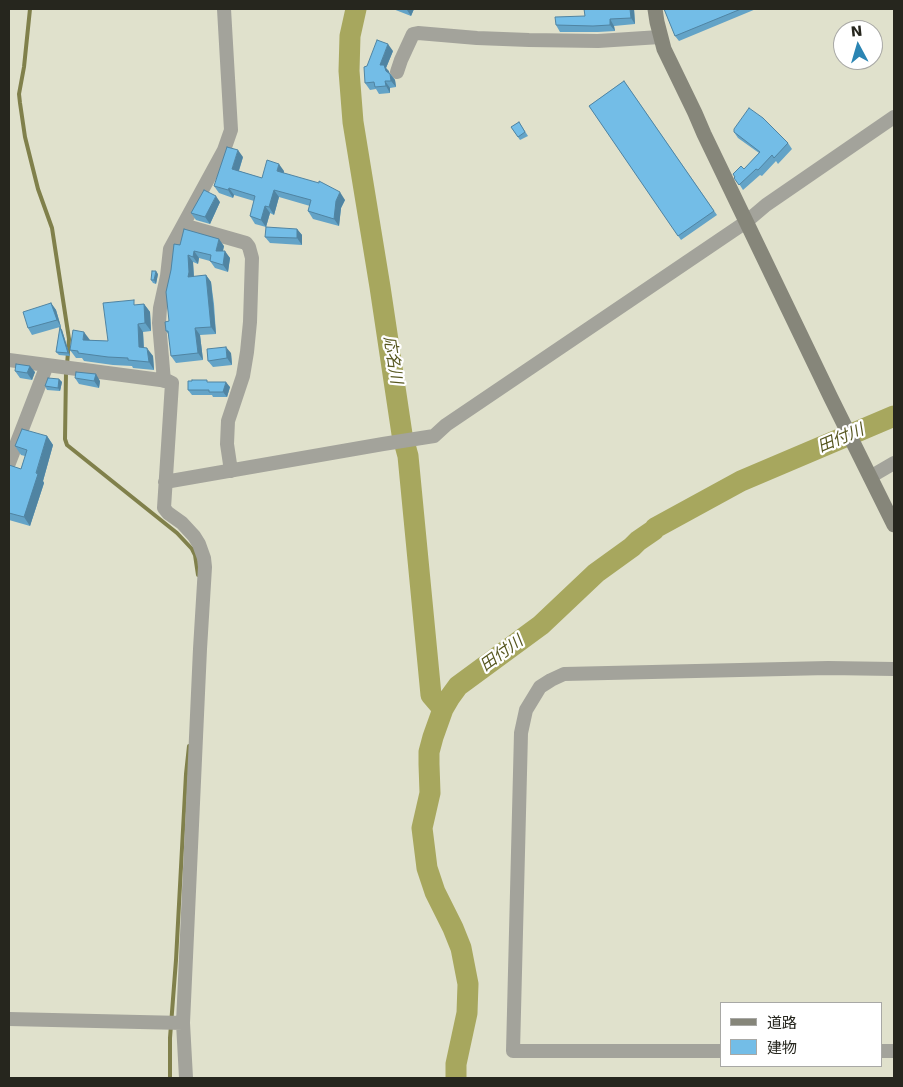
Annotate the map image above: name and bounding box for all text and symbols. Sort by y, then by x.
north arrow [833,20,883,70]
text: N [850,23,863,40]
water label: 応名川 [379,335,405,385]
water label: 田付川 [815,421,867,457]
water label: 田付川 [477,632,527,676]
legend [720,1002,883,1067]
text: 道路 [767,1014,797,1032]
text: 建物 [767,1039,797,1057]

